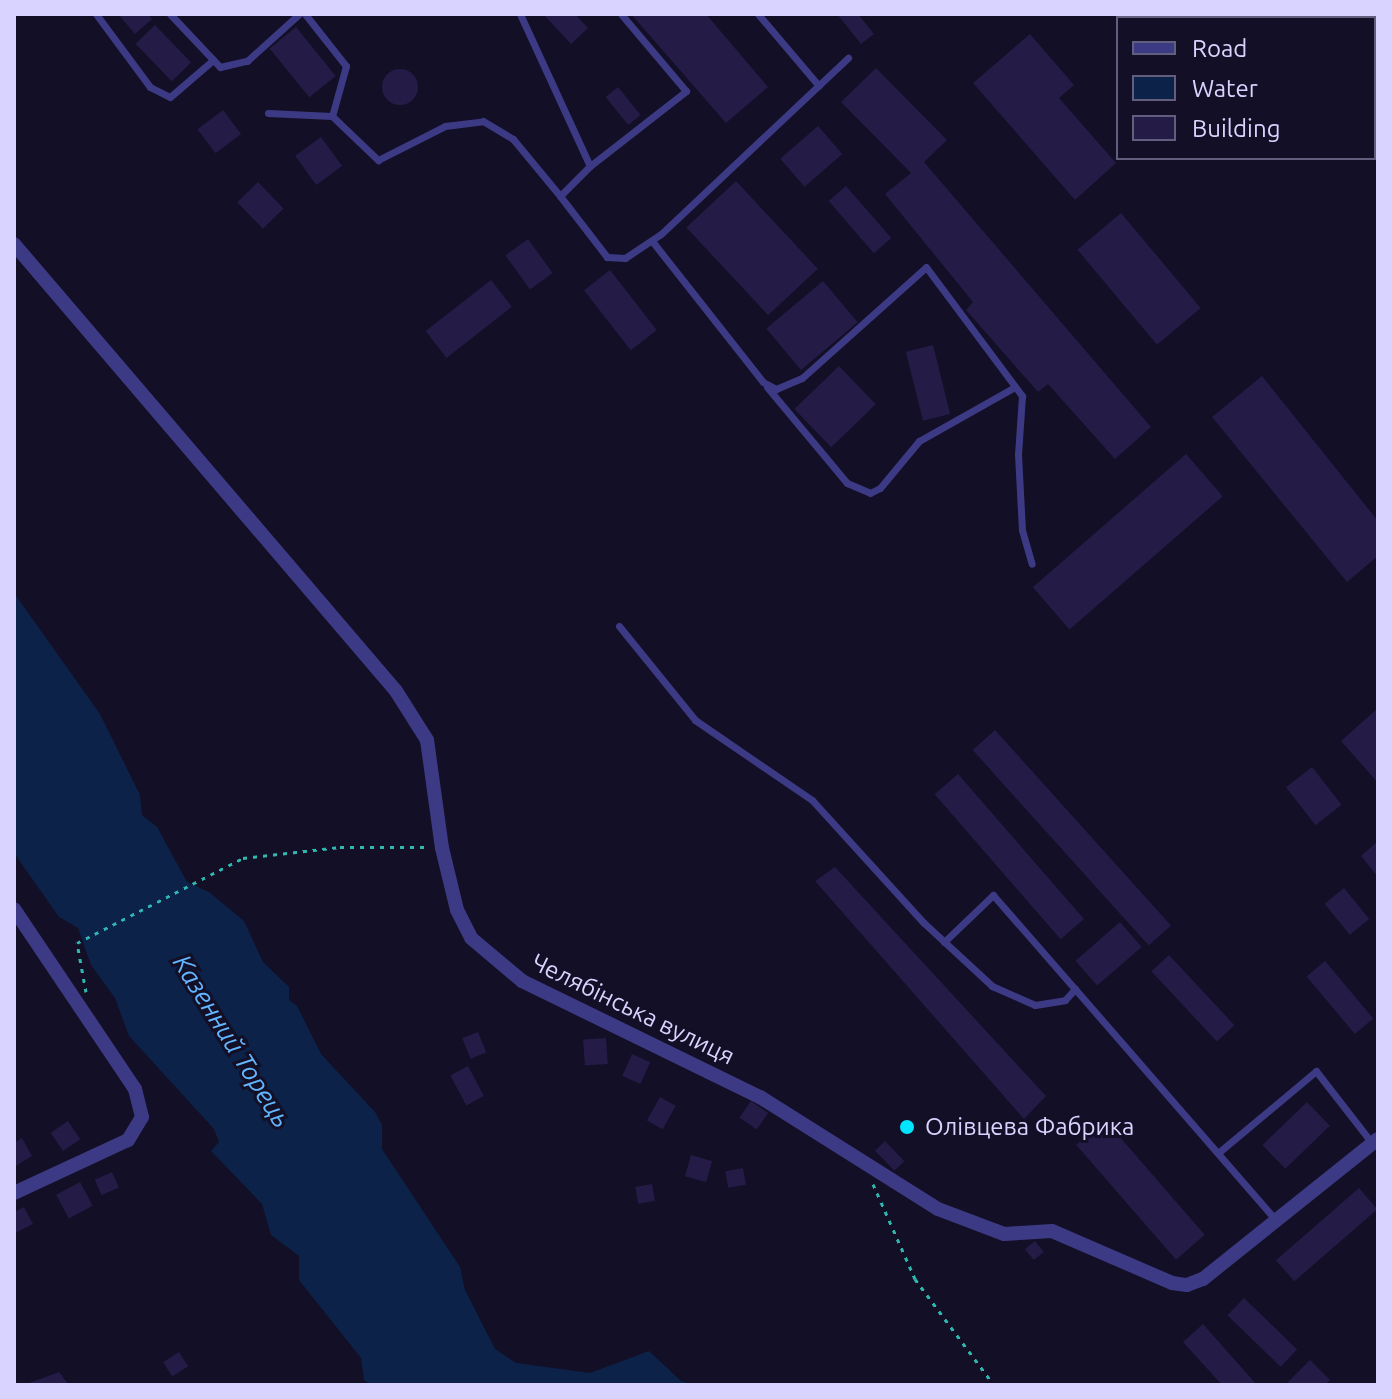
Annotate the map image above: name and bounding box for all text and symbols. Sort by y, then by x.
legend [1116,16,1376,160]
text: Road [1192,35,1247,62]
text: Water [1192,75,1258,102]
text: Building [1192,115,1280,142]
street label: Челябінська вулиця [527,947,739,1071]
water label: Казенний Торець [166,949,298,1133]
place label: Олівцева Фабрика [925,1113,1134,1141]
marker: Олівцева Фабрика [896,1116,918,1138]

